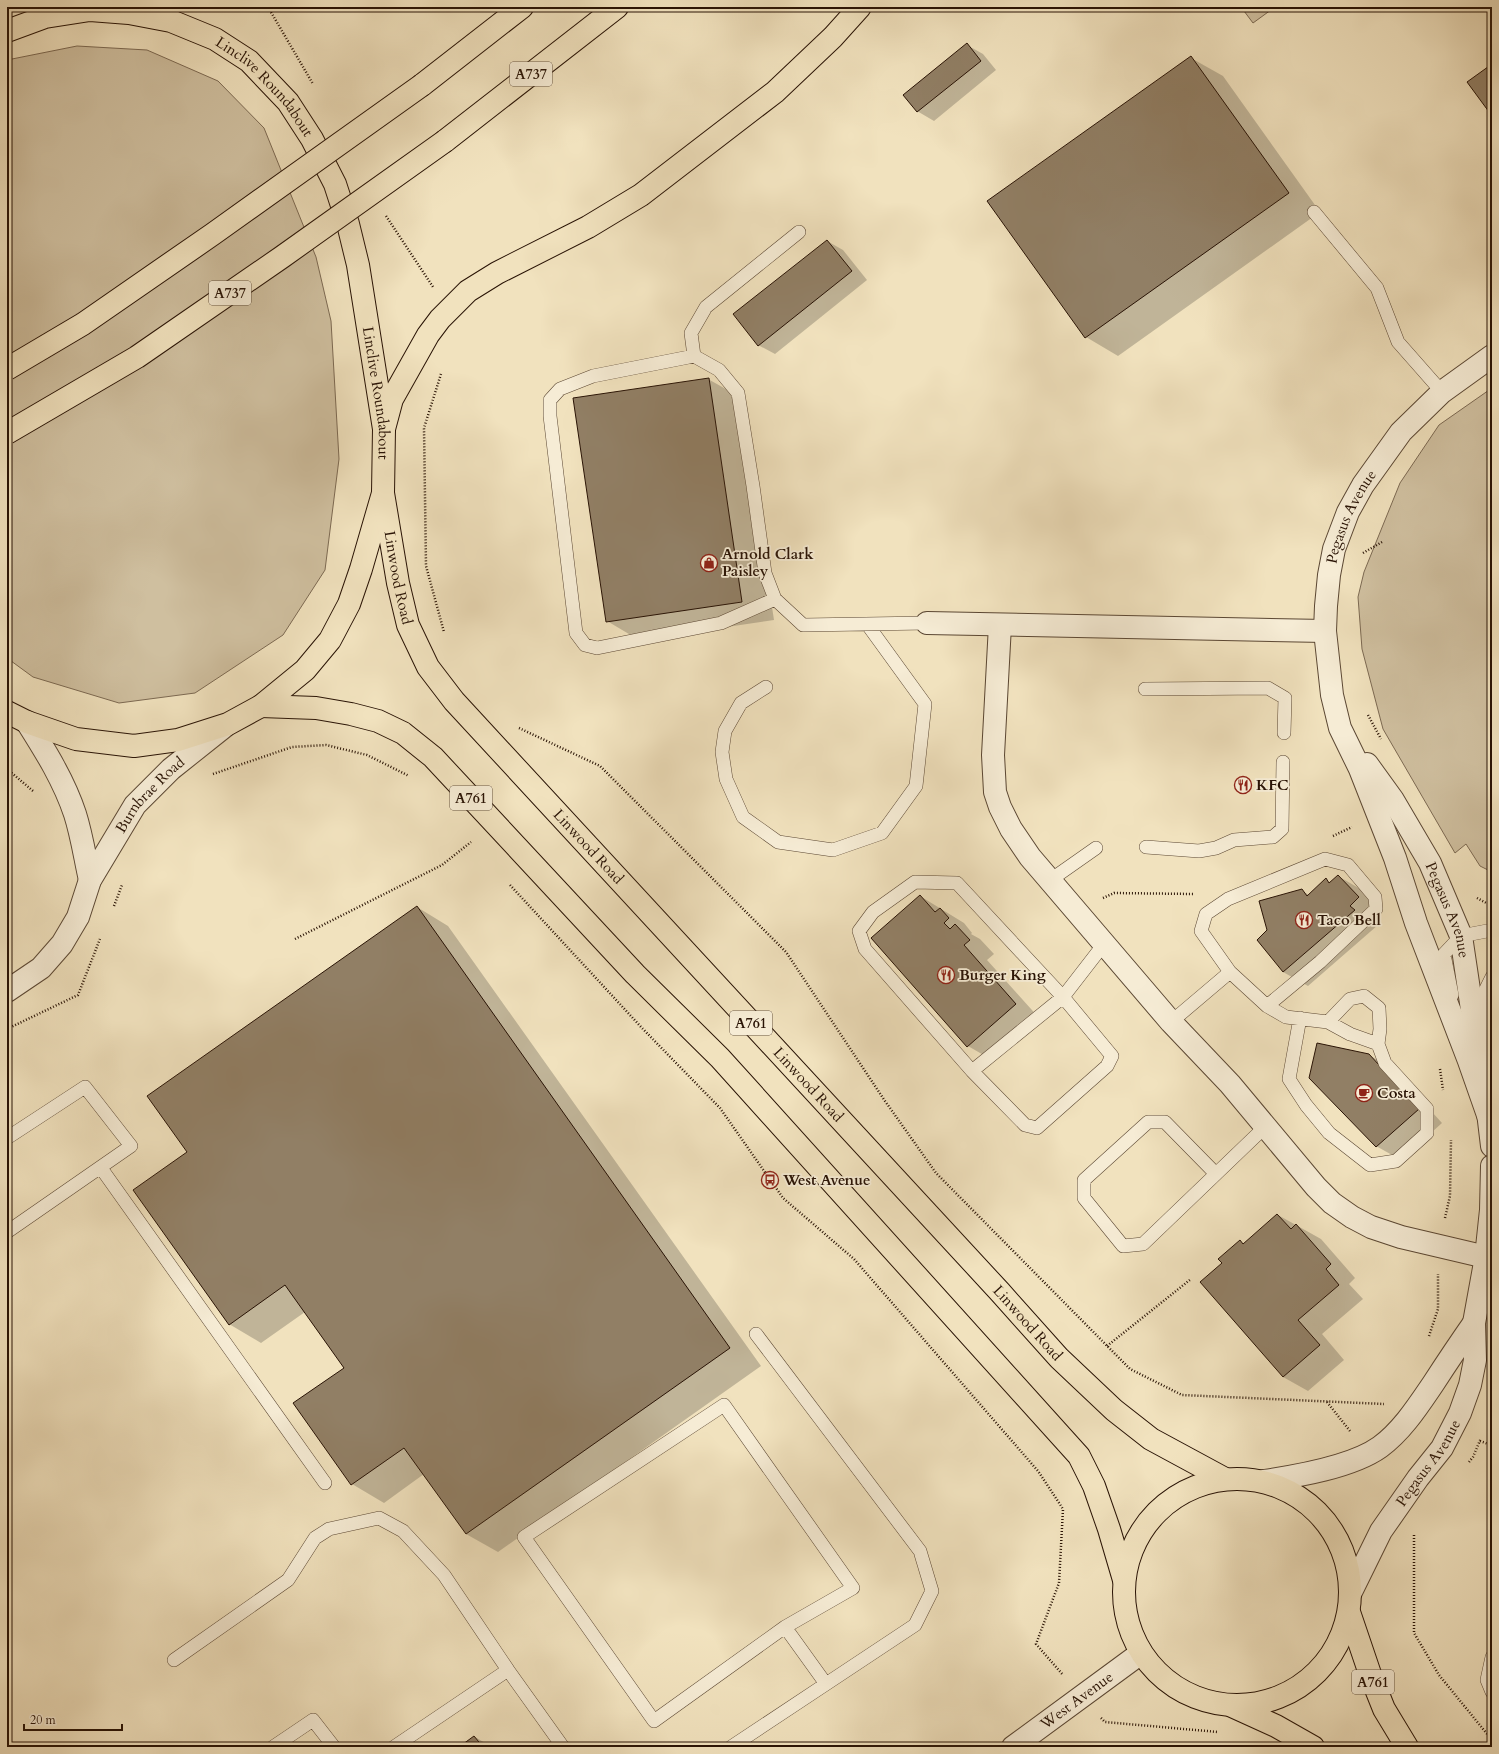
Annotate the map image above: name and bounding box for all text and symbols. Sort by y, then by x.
street label: Linclive Roundabout [212,32,318,141]
road number: A737 [510,62,552,86]
road number: A737 [209,281,251,305]
street label: Linclive Roundabout [358,325,394,460]
street label: Pegasus Avenue [1321,466,1381,565]
street label: Linwood Road [379,529,418,626]
place label: Arnold Clark Paisley [722,544,814,581]
shop icon: Arnold Clark Paisley [699,553,719,573]
street label: Burnbrae Road [111,752,189,837]
restaurant icon: KFC [1233,775,1253,795]
place label: KFC [1256,775,1289,795]
road number: A761 [450,786,492,810]
street label: Linwood Road [549,805,628,888]
street label: Pegasus Avenue [1421,859,1474,959]
restaurant icon: Taco Bell [1294,910,1314,930]
place label: Taco Bell [1317,910,1381,930]
restaurant icon: Burger King [936,965,956,985]
place label: Burger King [959,965,1046,985]
road number: A761 [730,1011,772,1035]
street label: Linwood Road [769,1043,848,1126]
cafe icon: Costa [1354,1083,1374,1103]
place label: Costa [1377,1083,1416,1103]
bus stop icon: West Avenue [760,1170,780,1190]
place label: West Avenue [782,1170,870,1190]
street label: Linwood Road [989,1281,1067,1365]
street label: Pegasus Avenue [1391,1416,1465,1510]
street label: West Avenue [1035,1667,1117,1734]
road number: A761 [1352,1670,1394,1694]
scale bar [24,1706,122,1732]
text: 20 m [30,1712,57,1728]

